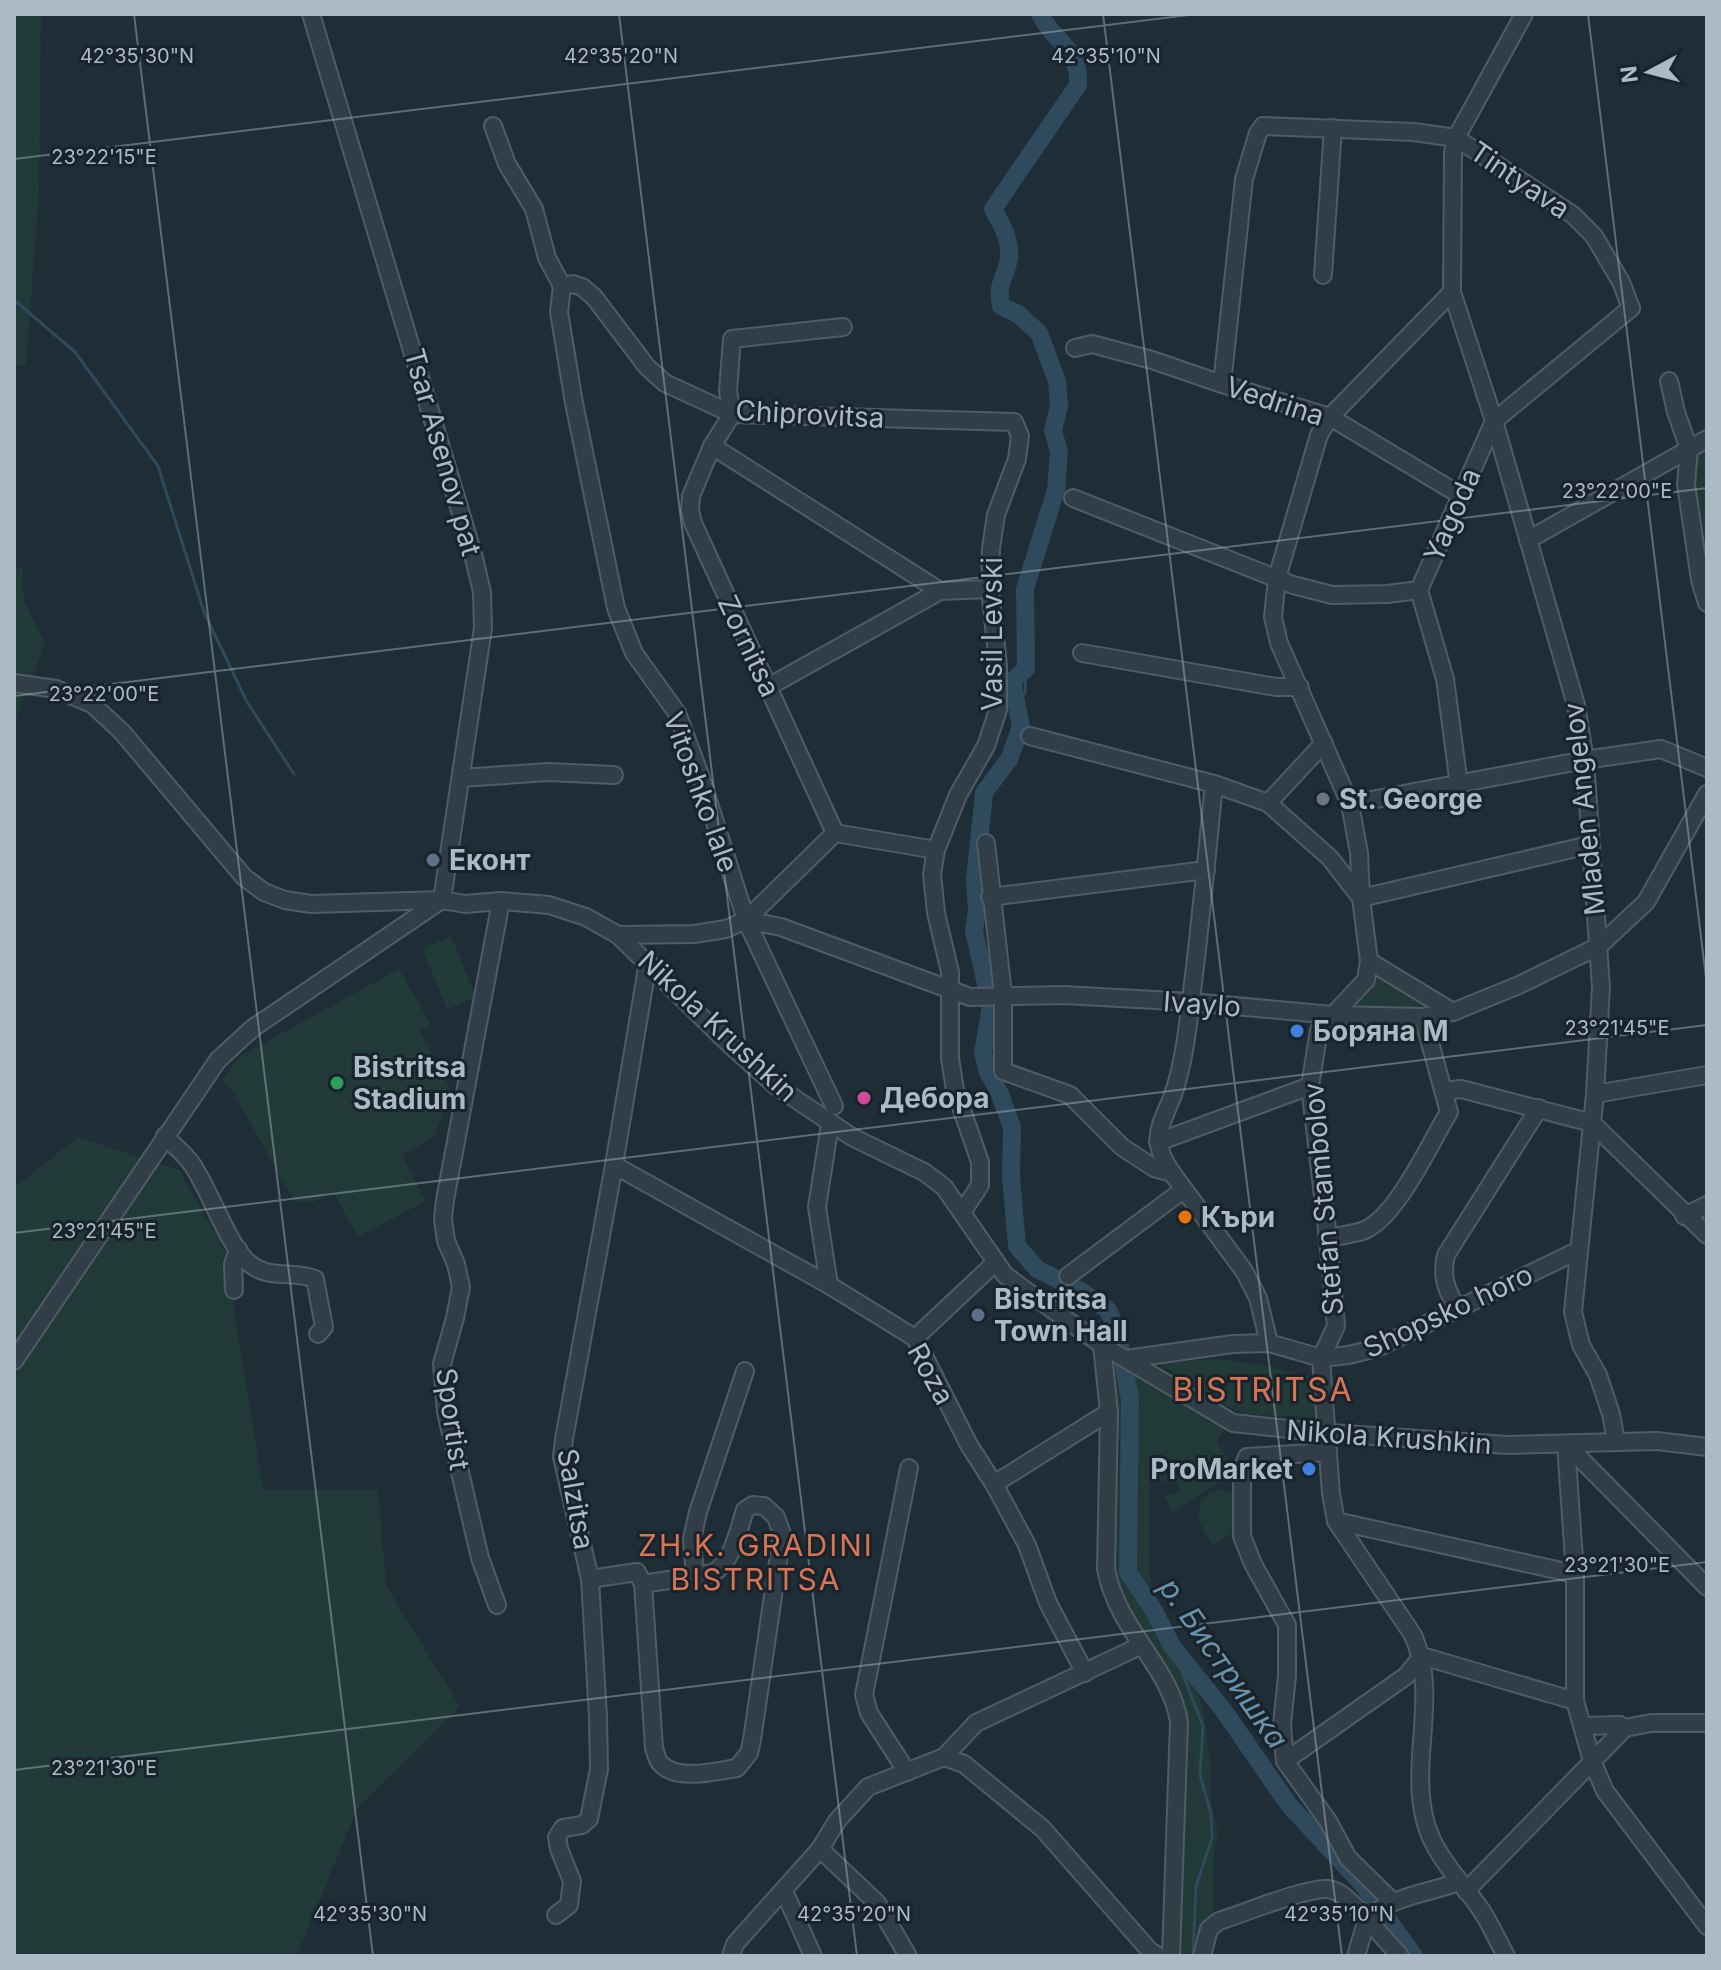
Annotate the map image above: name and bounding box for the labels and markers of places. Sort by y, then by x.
place label: St. George [1339,782,1483,816]
marker: St. George [1314,790,1332,808]
place label: Еконт [449,843,531,877]
marker: Еконт [424,851,442,869]
place label: Боряна М [1313,1014,1449,1048]
marker: Боряна М [1288,1022,1306,1040]
place label: Bistritsa Stadium [353,1050,466,1116]
marker: Bistritsa Stadium [328,1074,346,1092]
place label: Дебора [880,1081,989,1115]
marker: Дебора [855,1089,873,1107]
place label: Къри [1201,1200,1275,1234]
marker: Къри [1176,1208,1194,1226]
place label: Bistritsa Town Hall [994,1282,1128,1348]
marker: Bistritsa Town Hall [969,1306,987,1324]
place label: ProMarket [1150,1452,1293,1486]
marker: ProMarket [1300,1460,1318,1478]

